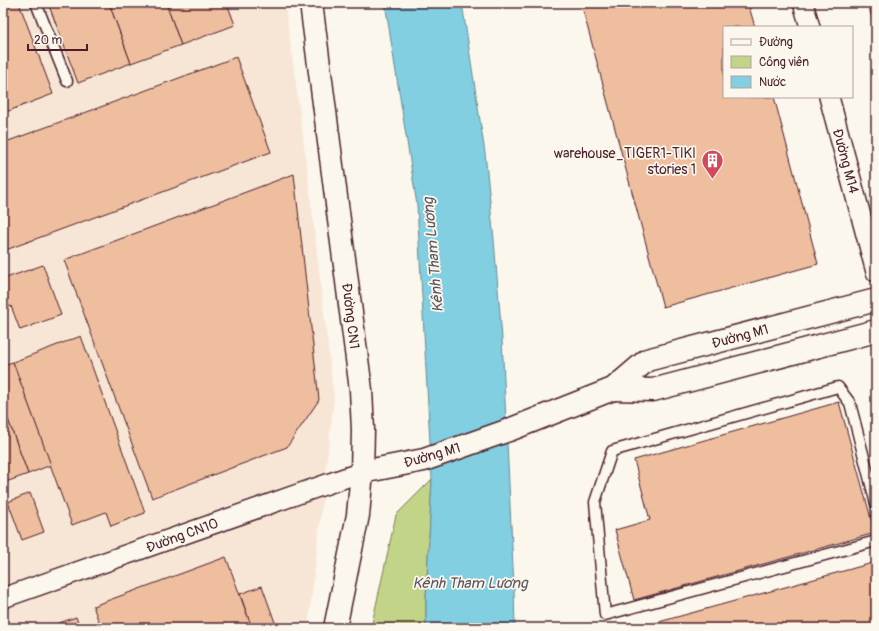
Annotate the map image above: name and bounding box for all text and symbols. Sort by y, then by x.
scale bar [28,26,87,52]
legend [723,26,853,98]
text: 20 m [34,33,63,48]
text: Đường [759,35,793,50]
text: Công viên [759,55,809,70]
text: Nước [759,75,786,90]
street label: Đường M14 [829,127,862,195]
place label: warehouse_TIGER1-TIKI stories 1 [554,145,696,178]
building icon: warehouse_TIGER1-TIKI stories 1 [699,148,725,181]
water label: Kênh Tham Lương [419,195,448,313]
street label: Đường CN1 [338,282,363,350]
street label: Đường M1 [710,321,770,352]
street label: Đường M1 [402,439,462,472]
street label: Đường CN10 [144,515,221,556]
water label: Kênh Tham Lương [412,574,529,593]

